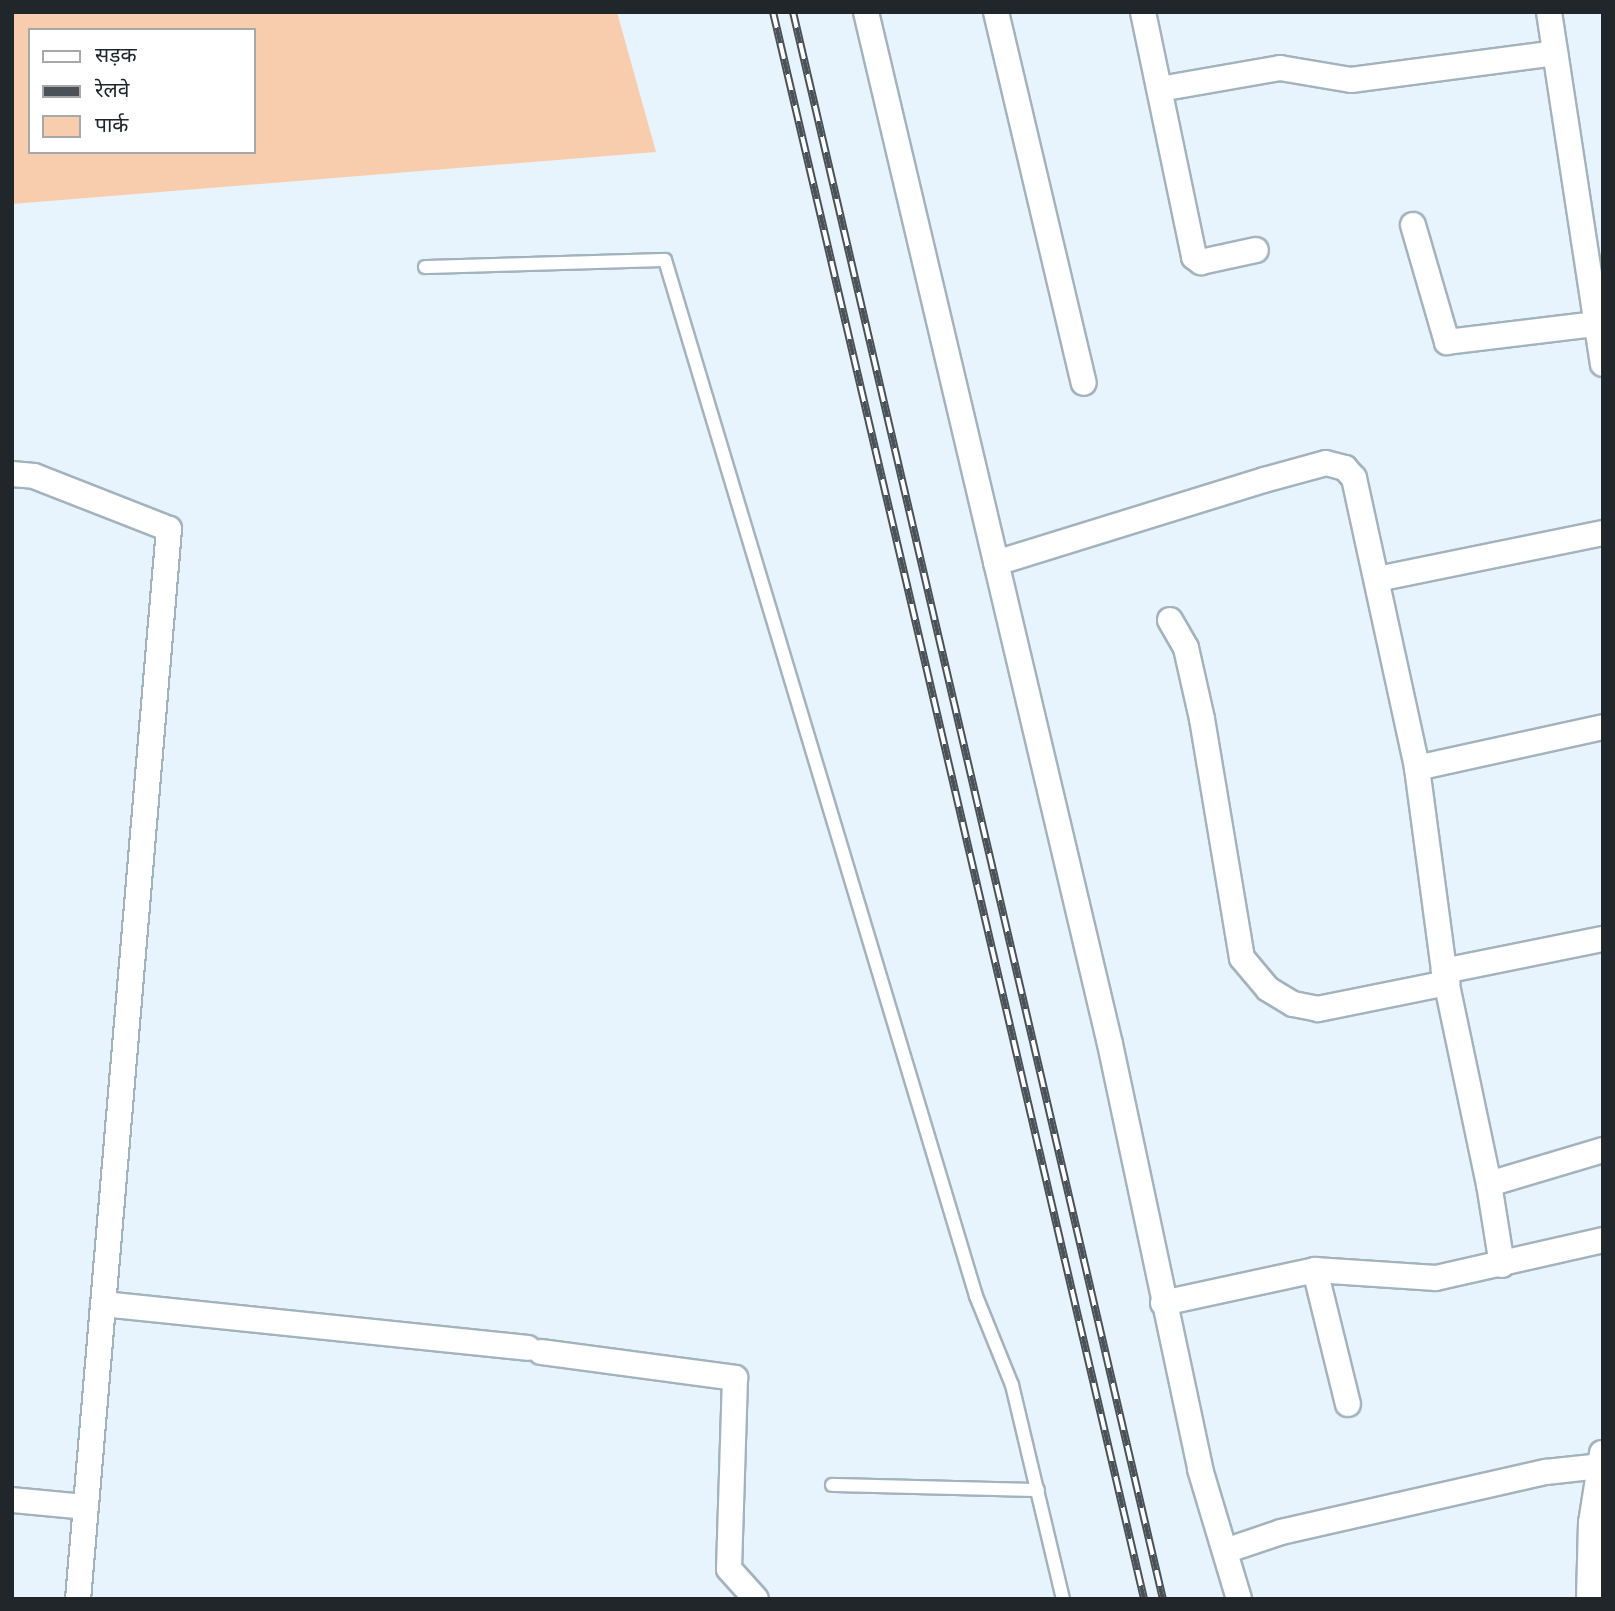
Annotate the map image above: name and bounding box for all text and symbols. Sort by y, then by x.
legend [28,28,256,154]
text: सड़क [95,43,137,70]
text: रेलवे [95,78,130,105]
text: पार्क [95,113,129,140]

